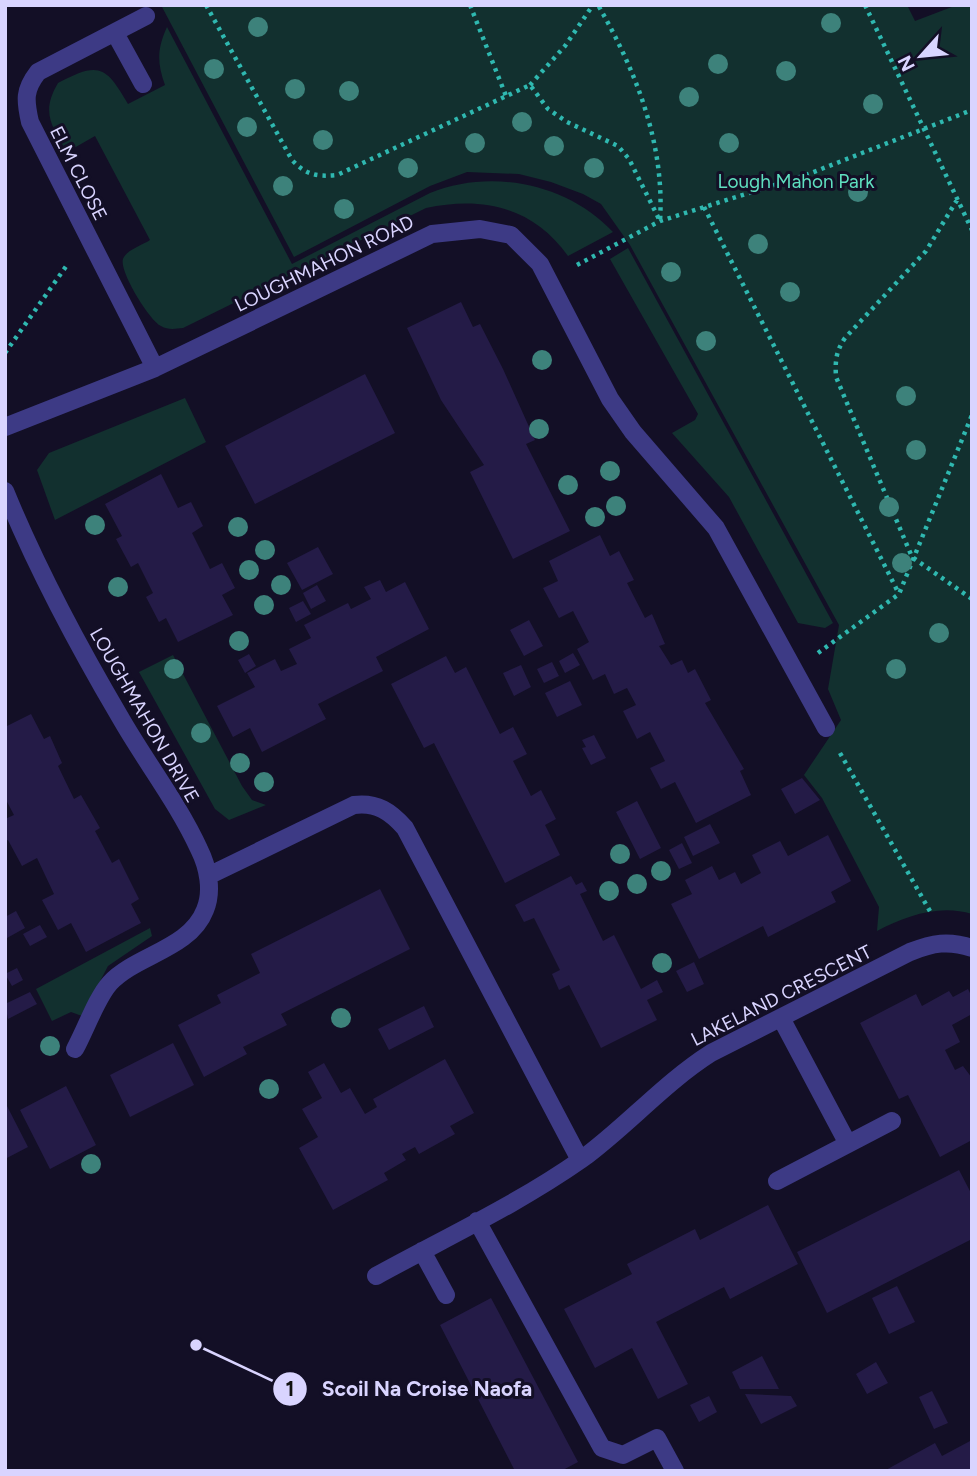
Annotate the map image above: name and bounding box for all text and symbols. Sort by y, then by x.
north arrow [886,21,956,91]
text: N [893,52,920,75]
street label: ELM CLOSE [45,122,112,224]
park label: Lough Mahon Park [718,170,875,193]
street label: LOUGHMAHON ROAD [231,210,417,317]
street label: LOUGHMAHON DRIVE [85,624,204,807]
street label: LAKELAND CRESCENT [687,940,876,1051]
callout: Scoil Na Croise Naofa [272,1368,546,1410]
text: 1 [286,1376,294,1401]
text: Scoil Na Croise Naofa [322,1376,532,1401]

